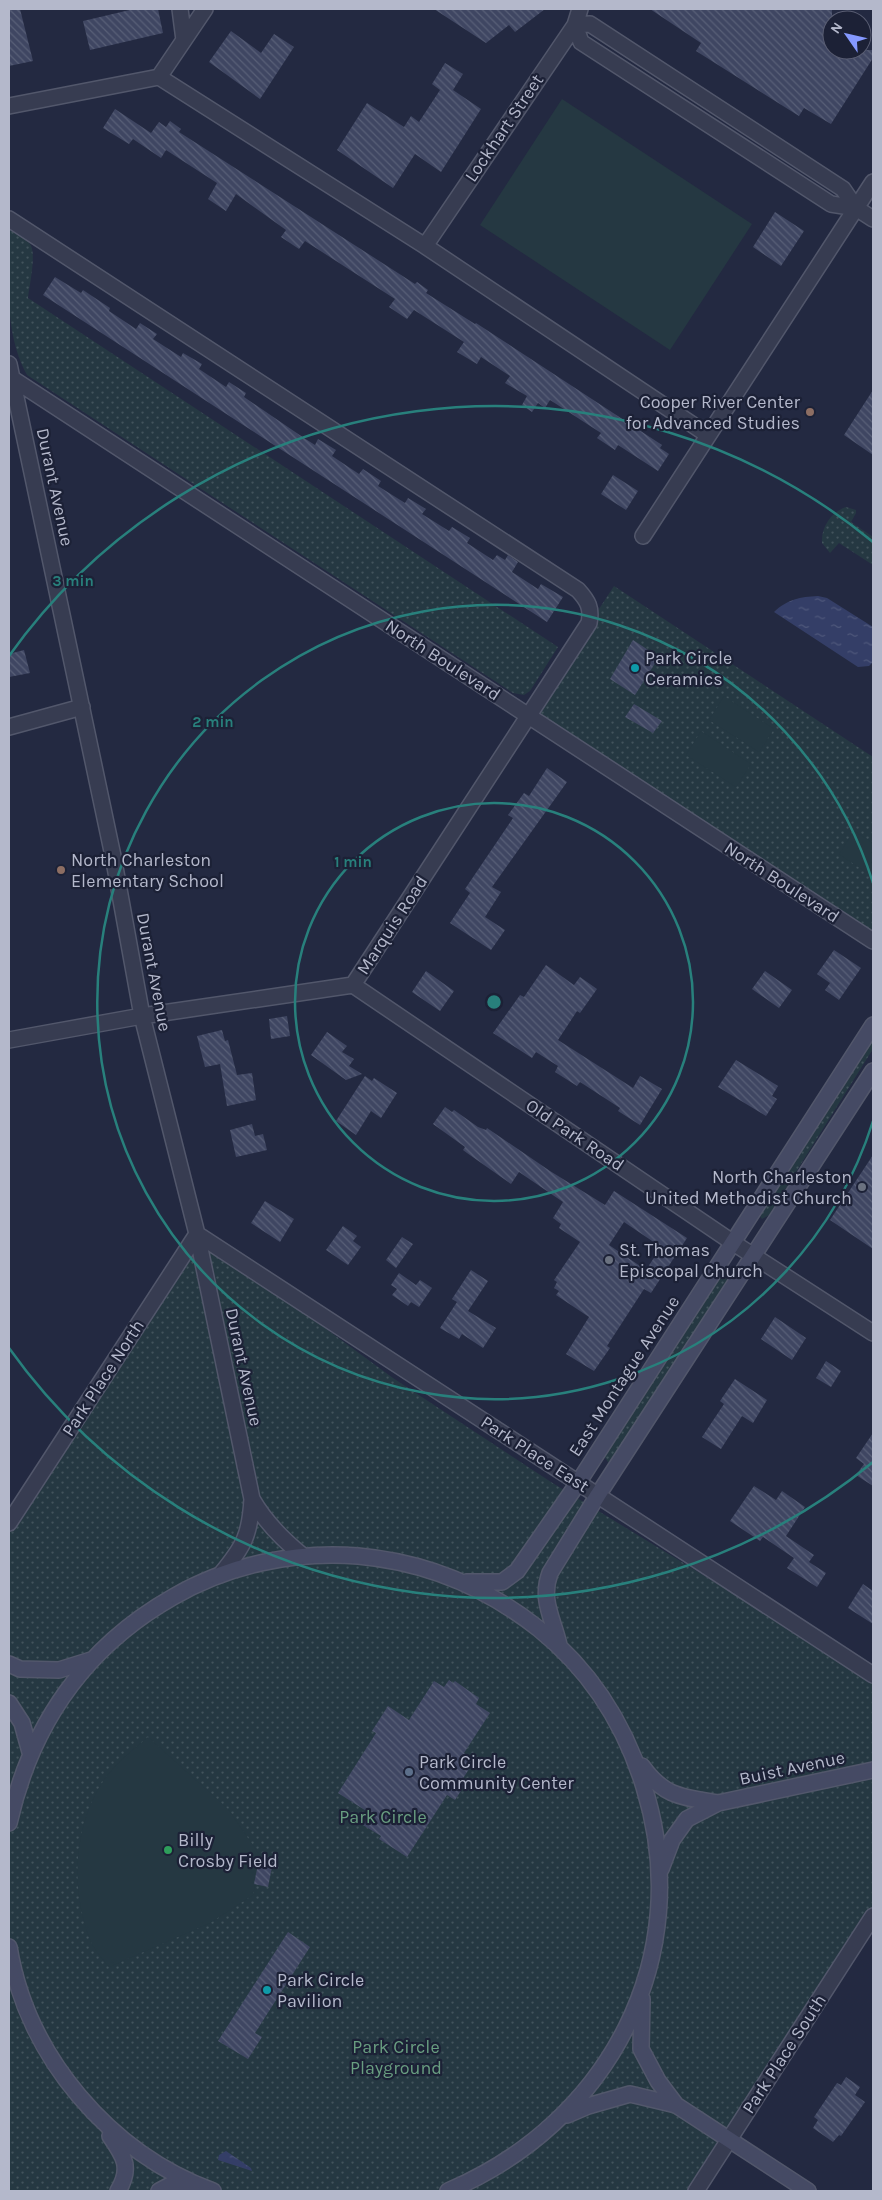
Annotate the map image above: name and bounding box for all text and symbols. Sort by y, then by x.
north arrow [822,10,872,60]
text: N [827,19,846,37]
street label: Lockhart Street [460,70,548,186]
place label: Cooper River Center for Advanced Studies [626,391,800,434]
marker: Cooper River Center for Advanced Studies [804,406,816,418]
street label: Durant Avenue [32,426,78,548]
text: 3 min [52,572,94,590]
street label: North Boulevard [381,615,505,705]
place label: Park Circle Ceramics [645,647,732,690]
marker: Park Circle Ceramics [629,662,641,674]
text: 2 min [192,713,234,731]
street label: North Boulevard [720,837,844,927]
place label: North Charleston Elementary School [71,849,224,892]
text: 1 min [334,853,372,871]
marker: North Charleston Elementary School [55,864,67,876]
street label: Marquis Road [352,871,432,979]
street label: Durant Avenue [132,911,176,1033]
centre of rings [485,993,503,1011]
street label: Old Park Road [522,1094,628,1176]
place label: North Charleston United Methodist Church [645,1166,852,1209]
marker: North Charleston United Methodist Church [856,1181,868,1193]
place label: St. Thomas Episcopal Church [619,1239,763,1282]
marker: St. Thomas Episcopal Church [603,1254,615,1266]
street label: East Montague Avenue [564,1292,684,1460]
street label: Durant Avenue [221,1306,267,1428]
street label: Park Place North [57,1315,149,1441]
street label: Park Place East [477,1411,593,1497]
street label: Buist Avenue [737,1746,847,1790]
place label: Park Circle Community Center [419,1751,574,1794]
marker: Park Circle Community Center [403,1766,415,1778]
park label: Park Circle [339,1806,427,1828]
place label: Billy Crosby Field [178,1829,278,1872]
marker: Billy Crosby Field [162,1844,174,1856]
place label: Park Circle Pavilion [277,1969,364,2012]
marker: Park Circle Pavilion [261,1984,273,1996]
street label: Park Place South [737,1990,831,2118]
park label: Park Circle Playground [350,2036,442,2079]

